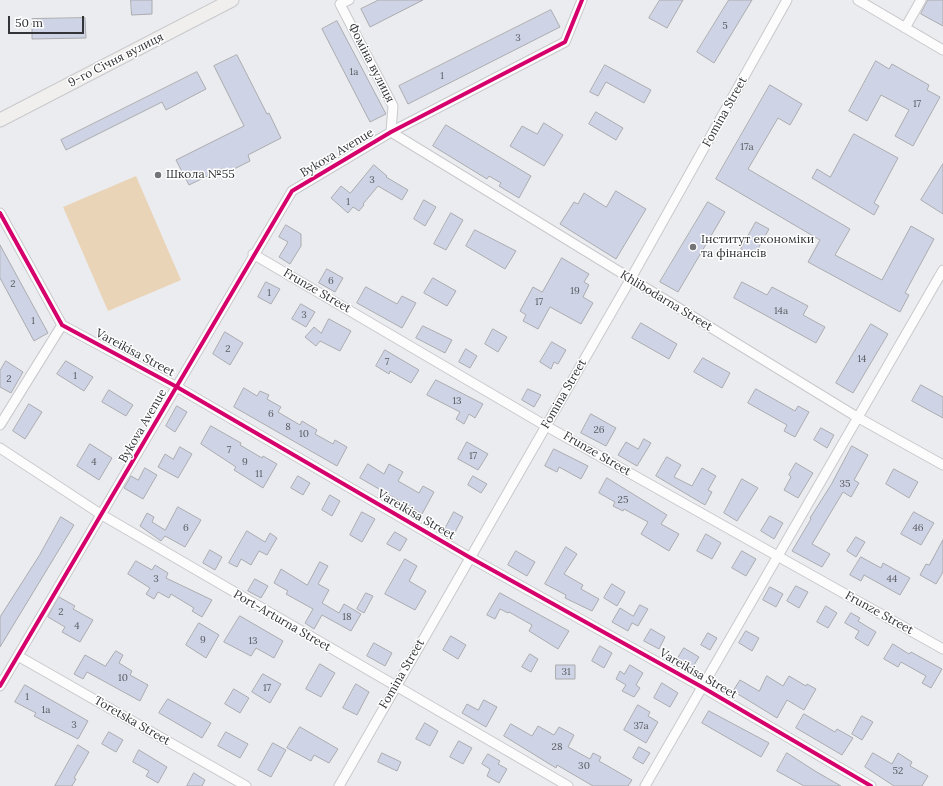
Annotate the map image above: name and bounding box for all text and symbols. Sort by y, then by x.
scale bar [10,8,86,34]
text: 50 m [15,15,43,30]
house number: 5 [722,20,728,32]
street label: Фоміна вулиця [345,21,397,105]
street label: 9-го Січня вулиця [66,30,166,90]
house number: 3 [515,32,521,44]
house number: 1а [350,66,358,78]
house number: 1 [440,70,444,82]
street label: Fomina Street [700,74,750,150]
house number: 17 [913,98,921,110]
street label: Bykova Avenue [298,125,376,181]
house number: 17а [740,141,754,153]
place label: Школа №55 [166,168,235,182]
marker: Школа №55 [153,170,163,180]
house number: 3 [369,174,375,186]
house number: 1 [346,196,350,208]
place label: Інститут економіки та фінансів [701,233,814,261]
marker: Інститут економіки та фінансів [688,242,698,252]
street label: Frunze Street [281,266,353,316]
street label: Khlibodarna Street [617,268,715,334]
house number: 6 [328,275,334,287]
house number: 2 [10,278,16,290]
house number: 19 [570,285,580,297]
house number: 1 [267,287,271,299]
house number: 17 [535,296,543,308]
house number: 14а [774,305,788,317]
house number: 3 [301,309,307,321]
house number: 1 [31,315,35,327]
street label: Vareikisa Street [93,326,177,380]
house number: 2 [225,343,231,355]
house number: 14 [857,353,867,365]
house number: 7 [385,356,389,368]
street label: Fomina Street [538,357,590,431]
house number: 1 [73,370,77,382]
house number: 2 [6,373,12,385]
street label: Bykova Avenue [116,386,170,466]
house number: 13 [452,395,462,407]
house number: 6 [268,408,274,420]
house number: 8 [285,421,291,433]
house number: 26 [593,424,605,436]
house number: 10 [299,428,309,440]
street label: Frunze Street [561,429,633,479]
house number: 7 [227,444,231,456]
house number: 17 [469,450,477,462]
house number: 4 [91,456,97,468]
house number: 9 [242,456,248,468]
house number: 11 [255,468,263,480]
house number: 35 [839,478,851,490]
street label: Vareikisa Street [375,487,457,543]
house number: 25 [618,494,628,506]
house number: 6 [183,522,189,534]
house number: 46 [912,522,924,534]
house number: 3 [153,573,159,585]
house number: 44 [887,573,897,585]
street label: Port-Arturna Street [231,587,333,655]
street label: Frunze Street [842,588,916,638]
house number: 2 [58,606,64,618]
house number: 18 [342,611,352,623]
house number: 4 [74,620,80,632]
house number: 9 [200,634,206,646]
house number: 13 [248,635,258,647]
street label: Fomina Street [376,637,428,711]
street label: Vareikisa Street [657,646,739,702]
house number: 31 [561,666,571,678]
house number: 10 [118,672,128,684]
house number: 17 [263,682,271,694]
house number: 1 [25,691,29,703]
street label: Toretska Street [91,693,173,749]
house number: 1а [42,704,50,716]
house number: 3 [71,719,77,731]
house number: 37а [633,720,649,732]
house number: 28 [552,741,562,753]
house number: 30 [578,760,590,772]
house number: 52 [893,765,903,777]

